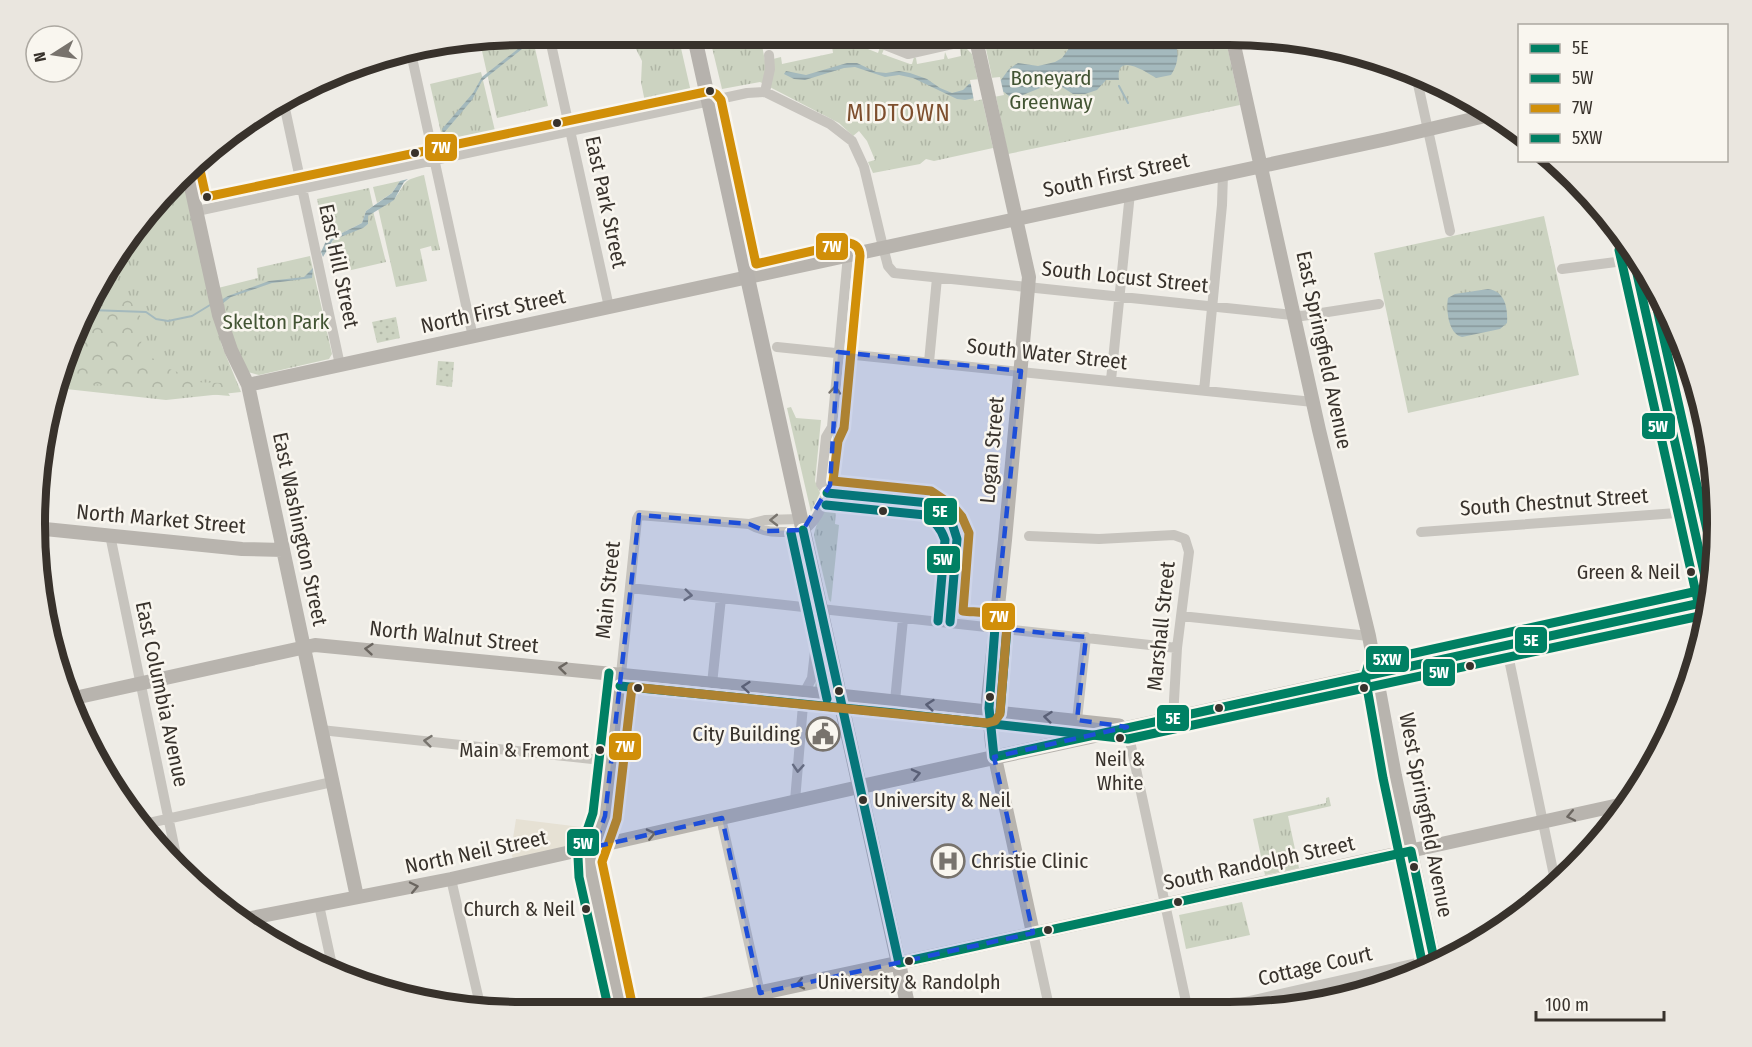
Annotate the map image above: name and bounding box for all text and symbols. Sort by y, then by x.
north arrow [24,24,84,84]
legend [1518,24,1728,162]
text: 5E [1572,37,1589,59]
text: N [30,50,50,64]
park label: Boneyard Greenway [1009,65,1093,115]
text: 5W [1572,67,1594,89]
unlabelled marker [704,85,716,97]
text: 7W [1572,97,1593,119]
district label: MIDTOWN [847,99,951,127]
unlabelled marker [551,117,563,129]
text: 5XW [1572,127,1603,149]
line badge: 7W [424,133,458,162]
street label: East Park Street [579,134,633,271]
text: 7W [431,138,451,157]
unlabelled marker [409,147,421,159]
street label: South First Street [1041,147,1191,203]
unlabelled marker [201,191,213,203]
street label: East Hill Street [313,202,365,331]
line badge: 7W [815,232,849,261]
text: 7W [822,237,842,256]
street label: East Springfield Avenue [1290,249,1358,451]
street label: South Locust Street [1040,255,1210,299]
street label: North First Street [418,283,568,339]
park label: Skelton Park [223,309,330,335]
street label: South Water Street [965,333,1129,375]
one-way arrow [828,385,841,394]
street label: Logan Street [974,395,1010,505]
line badge: 5W [1641,412,1676,440]
text: 5W [1648,417,1669,436]
street label: East Washington Street [267,430,333,628]
street label: South Chestnut Street [1459,482,1649,522]
line badge: 5E [923,497,958,526]
street label: North Market Street [75,499,247,539]
text: 5E [932,502,948,521]
unlabelled marker [877,505,889,517]
one-way arrow [770,514,779,526]
street label: Main Street [590,540,626,640]
line badge: 5W [926,545,961,574]
text: 5W [933,550,954,569]
street label: Marshall Street [1141,560,1181,692]
place label: Green & Neil [1577,560,1680,584]
marker: Green & Neil [1685,566,1697,578]
one-way arrow [684,588,693,600]
street label: East Columbia Avenue [130,599,194,789]
line badge: 7W [981,602,1016,631]
text: 7W [989,607,1009,626]
street label: North Walnut Street [368,615,540,659]
line badge: 5E [1514,626,1548,654]
text: 5E [1523,631,1539,650]
one-way arrow [364,643,373,656]
line badge: 5XW [1365,645,1410,673]
text: 5XW [1373,650,1402,669]
line badge: 5W [1422,658,1456,687]
unlabelled marker [1464,660,1476,672]
one-way arrow [558,662,567,675]
text: 5W [1429,663,1450,682]
one-way arrow [741,681,750,694]
unlabelled marker [632,682,644,694]
unlabelled marker [1358,682,1370,694]
unlabelled marker [833,685,845,697]
unlabelled marker [984,691,996,703]
one-way arrow [925,699,934,712]
unlabelled marker [1213,702,1225,714]
line badge: 5E [1156,704,1190,732]
text: 5E [1165,709,1181,728]
street label: West Springfield Avenue [1393,710,1459,920]
one-way arrow [1044,711,1053,724]
public building icon: City Building [805,716,841,752]
place label: City Building [692,721,800,747]
line badge: 7W [608,732,642,761]
marker: Neil & White [1114,732,1126,744]
one-way arrow [423,735,432,748]
text: 7W [615,737,635,756]
place label: Main & Fremont [459,738,589,762]
marker: Main & Fremont [594,744,606,756]
place label: Neil & White [1095,747,1145,795]
one-way arrow [792,763,805,772]
one-way arrow [911,768,921,781]
place label: University & Neil [874,788,1011,812]
marker: University & Neil [857,794,869,806]
one-way arrow [1566,809,1576,822]
street label: North Neil Street [403,824,550,880]
line badge: 5W [566,828,600,857]
one-way arrow [646,829,656,842]
street label: South Randolph Street [1161,830,1357,896]
text: 5W [573,834,594,853]
hospital icon: Christie Clinic [930,843,966,879]
place label: Christie Clinic [971,848,1088,874]
unlabelled marker [1408,861,1420,873]
one-way arrow [409,881,419,894]
unlabelled marker [1172,896,1184,908]
place label: Church & Neil [463,897,575,921]
marker: Church & Neil [580,903,592,915]
unlabelled marker [1042,924,1054,936]
street label: Cottage Court [1255,940,1375,992]
marker: University & Randolph [903,955,915,967]
place label: University & Randolph [817,970,1001,994]
one-way arrow [796,977,806,990]
scale bar [1536,984,1664,1022]
text: 100 m [1545,994,1589,1016]

